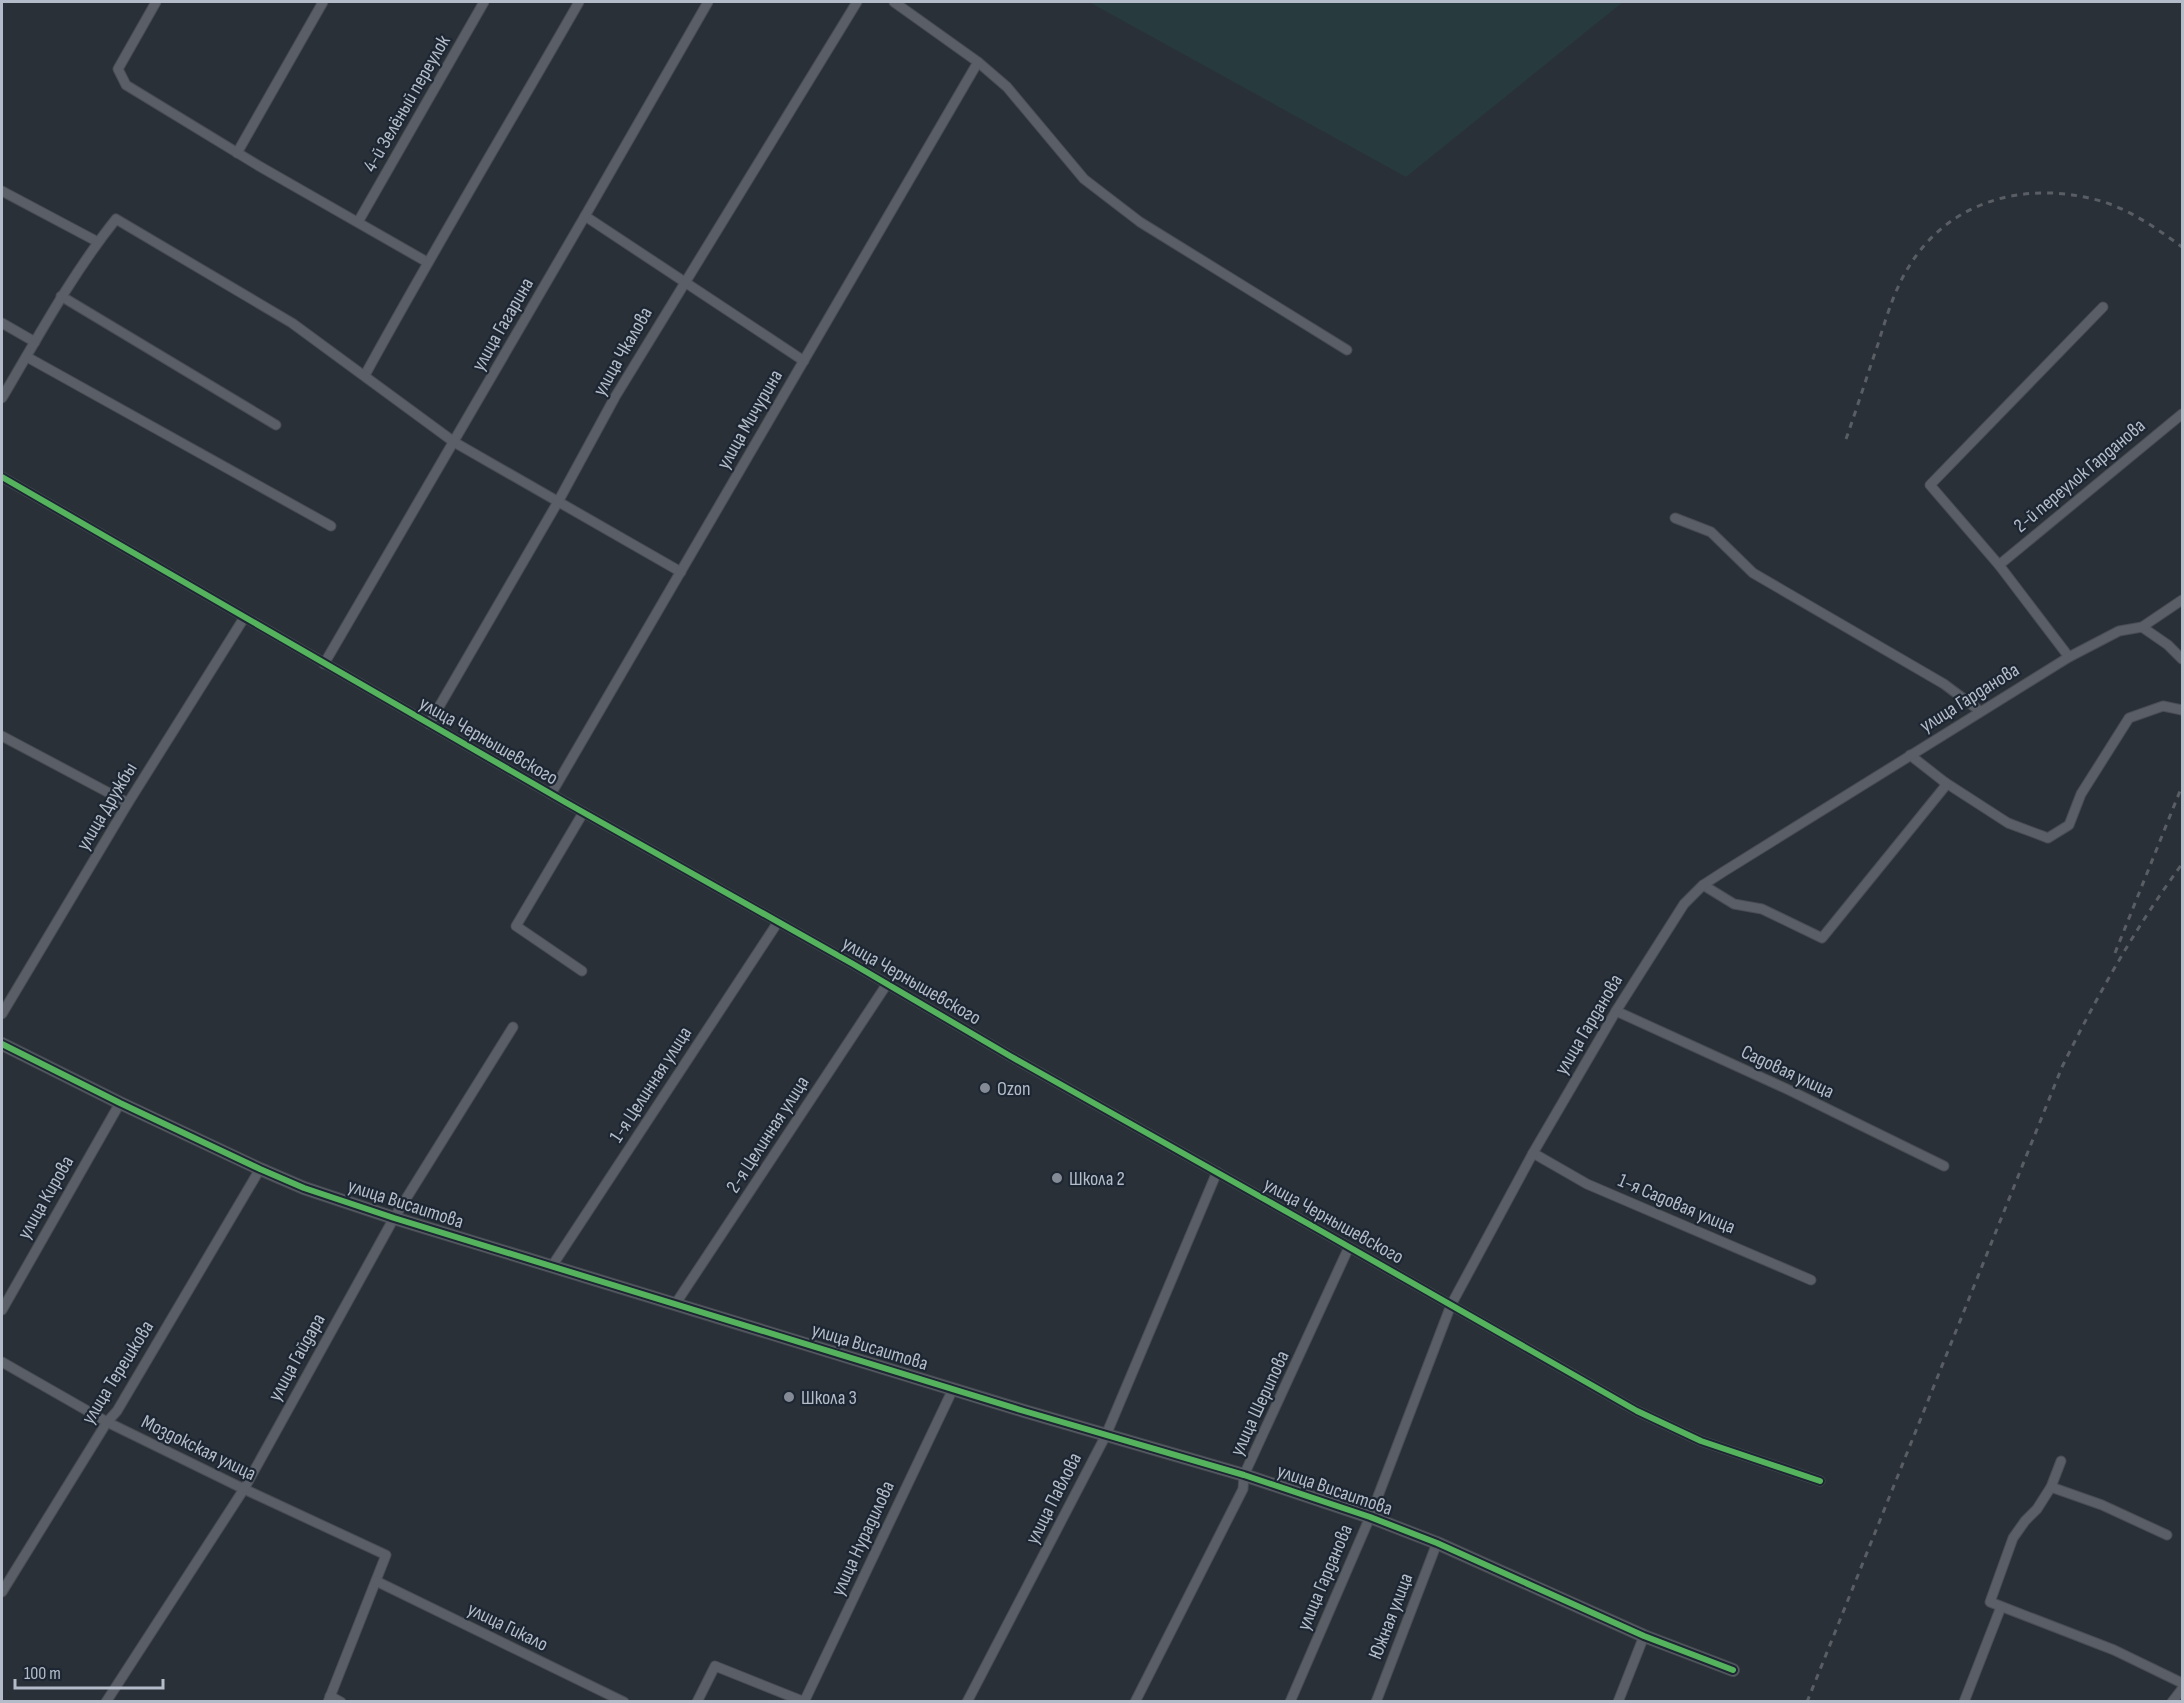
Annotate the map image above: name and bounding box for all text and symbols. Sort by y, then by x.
street label: 4-й Зелёный переулок [358,30,456,176]
street label: улица Гагарина [467,274,539,375]
street label: улица Чкалова [588,303,658,400]
street label: улица Мичурина [712,365,788,474]
street label: 2-й переулок Гарданова [2009,414,2150,538]
street label: улица Гарданова [1915,658,2024,738]
street label: улица Чернышевского [415,691,562,790]
street label: улица Дружбы [71,758,142,855]
street label: улица Чернышевского [838,931,985,1030]
street label: улица Гарданова [1550,970,1628,1079]
street label: 1-я Целинная улица [604,1022,697,1147]
street label: Садовая улица [1737,1040,1838,1104]
street label: 2-я Целинная улица [721,1072,815,1197]
place label: Ozon [997,1077,1031,1101]
marker: Ozon [978,1081,992,1095]
street label: улица Кирова [12,1152,79,1243]
place label: Школа 2 [1069,1167,1125,1191]
street label: 1-я Садовая улица [1614,1168,1739,1239]
marker: Школа 2 [1050,1171,1064,1185]
street label: улица Чернышевского [1259,1172,1408,1269]
street label: улица Висаитова [345,1174,467,1234]
street label: улица Гайдара [263,1310,331,1405]
street label: улица Терешкова [76,1316,159,1429]
street label: улица Висаитова [809,1318,931,1376]
street label: улица Шерипова [1225,1347,1295,1460]
place label: Школа 3 [801,1386,857,1410]
marker: Школа 3 [782,1390,796,1404]
street label: Моздокская улица [137,1410,260,1486]
street label: улица Павлова [1021,1449,1087,1548]
street label: улица Висаитова [1274,1459,1396,1521]
street label: улица Нурадилова [826,1477,900,1600]
street label: улица Гарданова [1292,1521,1358,1634]
street label: Южная улица [1364,1570,1418,1663]
street label: улица Гикало [463,1597,552,1657]
scale bar [15,1652,164,1690]
text: 100 m [24,1663,61,1684]

